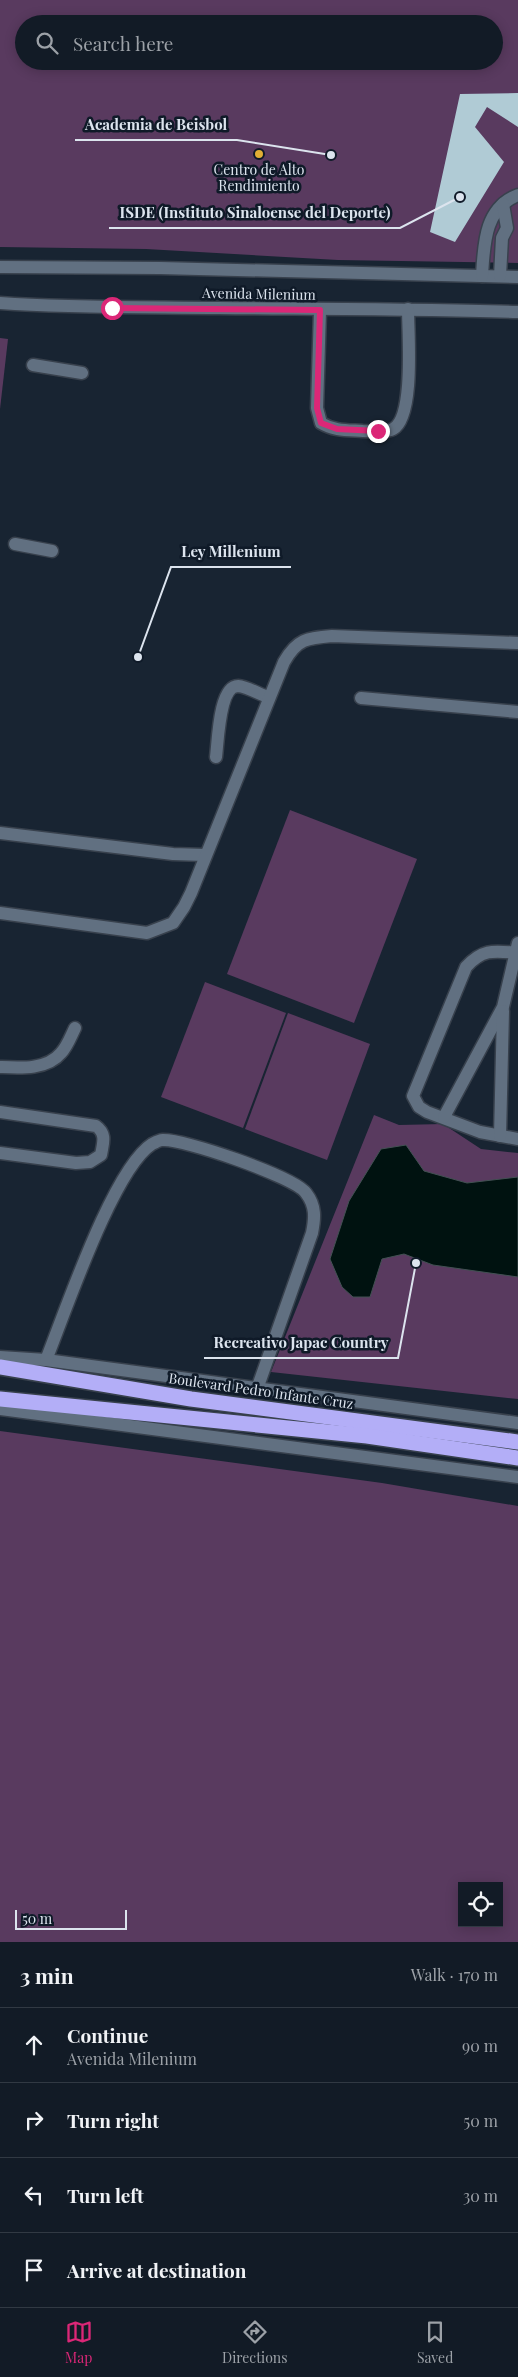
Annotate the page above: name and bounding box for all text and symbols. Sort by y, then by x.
search box [15,15,503,70]
icon: search [33,29,61,57]
text: Search here [73,30,173,56]
callout: Academia de Beisbol [75,110,237,140]
text: Academia de Beisbol [84,114,227,134]
marker: Centro de Alto Rendimiento [253,148,265,160]
place label: Centro de Alto Rendimiento [214,160,305,195]
callout: ISDE (Instituto Sinaloense del Deporte) [109,198,400,228]
text: ISDE (Instituto Sinaloense del Deporte) [120,202,391,222]
street label: Avenida Milenium [201,283,317,304]
route start [101,297,124,320]
route end [367,420,390,443]
callout: Ley Millenium [171,537,291,567]
text: Ley Millenium [181,541,281,561]
callout: Recreativo Japac Country [204,1328,398,1358]
text: Recreativo Japac Country [214,1332,389,1352]
street label: Boulevard Pedro Infante Cruz [167,1368,355,1413]
map controls [458,1882,503,1927]
button: locate [458,1882,503,1927]
scale bar [15,1907,128,1930]
text: 50 m [22,1909,52,1928]
text: 3 min [20,1961,74,1989]
text: Walk · 170 m [411,1964,498,1985]
text: Continue [67,2022,148,2048]
icon: ahead [20,2031,48,2059]
text: 90 m [462,2035,498,2056]
text: Avenida Milenium [67,2048,197,2069]
icon: right [20,2106,48,2134]
text: Turn right [67,2107,159,2133]
text: 50 m [464,2110,498,2131]
icon: left [20,2181,48,2209]
text: Turn left [67,2182,144,2208]
text: 30 m [463,2185,498,2206]
icon: arrive [20,2256,48,2284]
text: Arrive at destination [67,2257,247,2283]
tab: Map [65,2318,93,2367]
tab: Directions [222,2318,288,2367]
tab: Saved [417,2318,453,2367]

